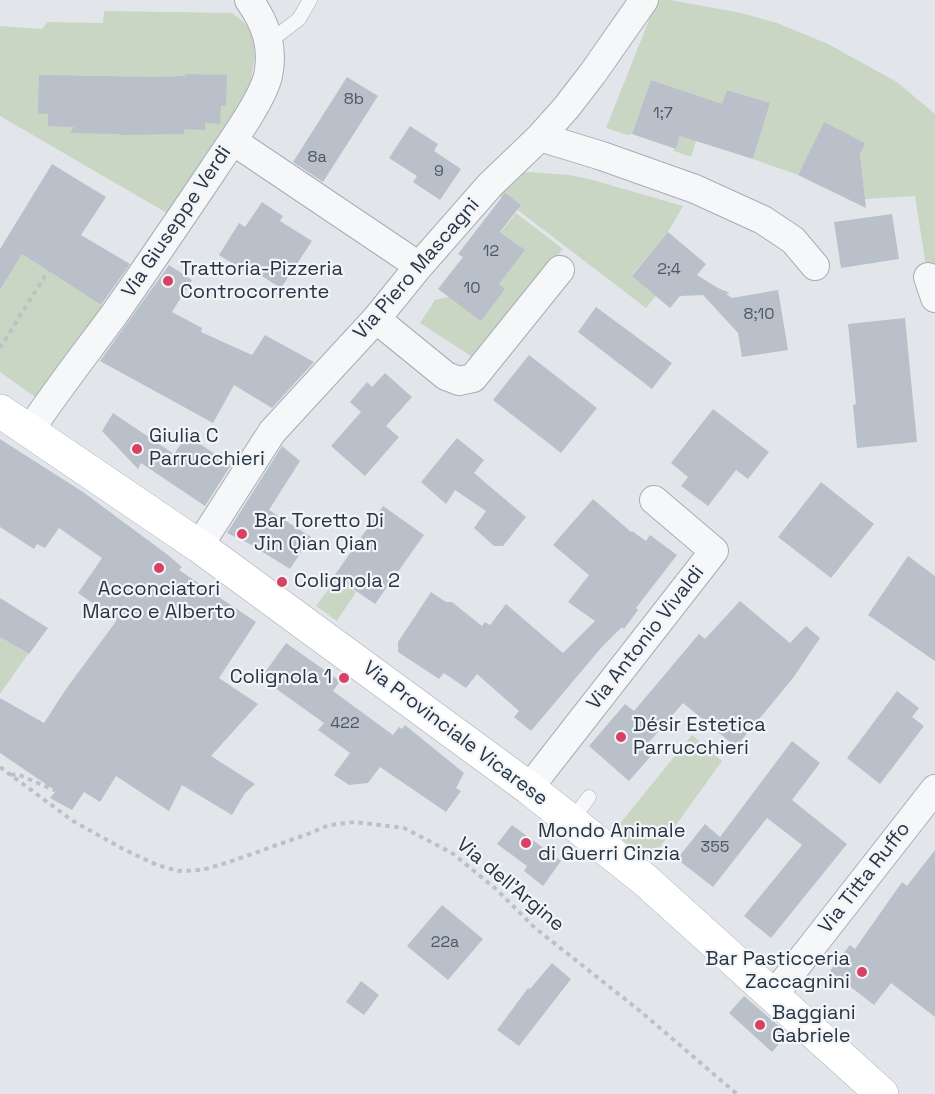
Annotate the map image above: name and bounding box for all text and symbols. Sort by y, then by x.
house number: 8b [344,90,364,110]
house number: 1;7 [653,104,673,124]
street label: Via Giuseppe Verdi [117,142,237,302]
house number: 8a [307,148,327,168]
house number: 9 [434,162,444,182]
street label: Via Piero Mascagni [349,193,485,345]
house number: 12 [483,242,499,262]
place label: Trattoria-Pizzeria Controcorrente [180,258,343,305]
house number: 2;4 [657,260,681,280]
marker: Trattoria-Pizzeria Controcorrente [161,274,175,288]
house number: 10 [464,279,480,299]
house number: 8;10 [744,305,774,325]
place label: Giulia C Parrucchieri [149,425,265,472]
marker: Giulia C Parrucchieri [130,442,144,456]
place label: Bar Toretto Di Jin Qian Qian [254,510,384,557]
marker: Bar Toretto Di Jin Qian Qian [235,527,249,541]
marker: Acconciatori Marco e Alberto [152,561,166,575]
street label: Via Antonio Vivaldi [582,561,710,715]
place label: Colignola 2 [294,570,400,594]
marker: Colignola 2 [275,575,289,589]
place label: Acconciatori Marco e Alberto [82,578,236,625]
street label: Via Provinciale Vicarese [358,657,552,811]
place label: Colignola 1 [230,666,332,690]
marker: Colignola 1 [337,671,351,685]
house number: 422 [330,714,360,734]
place label: Désir Estetica Parrucchieri [633,714,766,761]
marker: Désir Estetica Parrucchieri [614,730,628,744]
street label: Via Titta Ruffo [814,818,916,938]
place label: Mondo Animale di Guerri Cinzia [538,820,685,867]
street label: Via dell'Argine [451,833,569,937]
marker: Mondo Animale di Guerri Cinzia [519,836,533,850]
house number: 355 [701,838,729,858]
house number: 22a [431,933,459,953]
place label: Bar Pasticceria Zaccagnini [705,948,850,995]
marker: Bar Pasticceria Zaccagnini [855,965,869,979]
place label: Baggiani Gabriele [772,1002,856,1049]
marker: Baggiani Gabriele [753,1018,767,1032]

